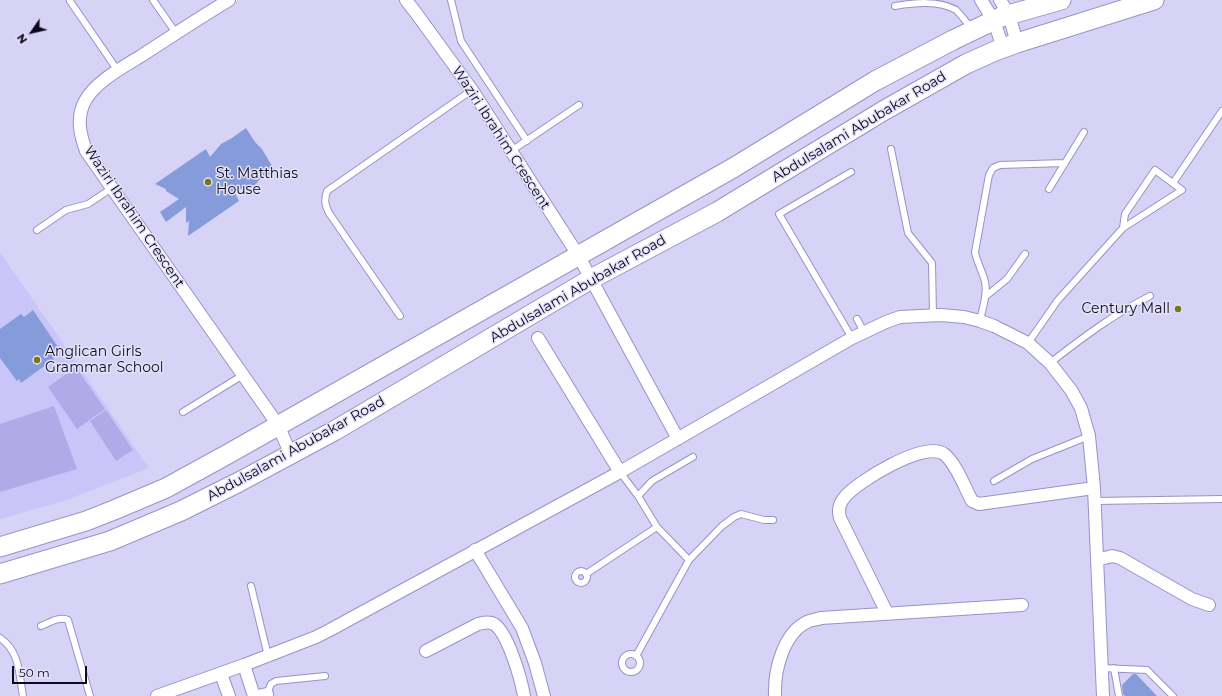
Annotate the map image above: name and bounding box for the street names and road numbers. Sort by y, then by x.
street label: Waziri Ibrahim Crescent [448,63,554,213]
street label: Abdulsalami Abubakar Road [769,68,949,186]
street label: Waziri Ibrahim Crescent [80,143,188,291]
street label: Abdulsalami Abubakar Road [487,232,669,346]
street label: Abdulsalami Abubakar Road [204,393,388,505]

